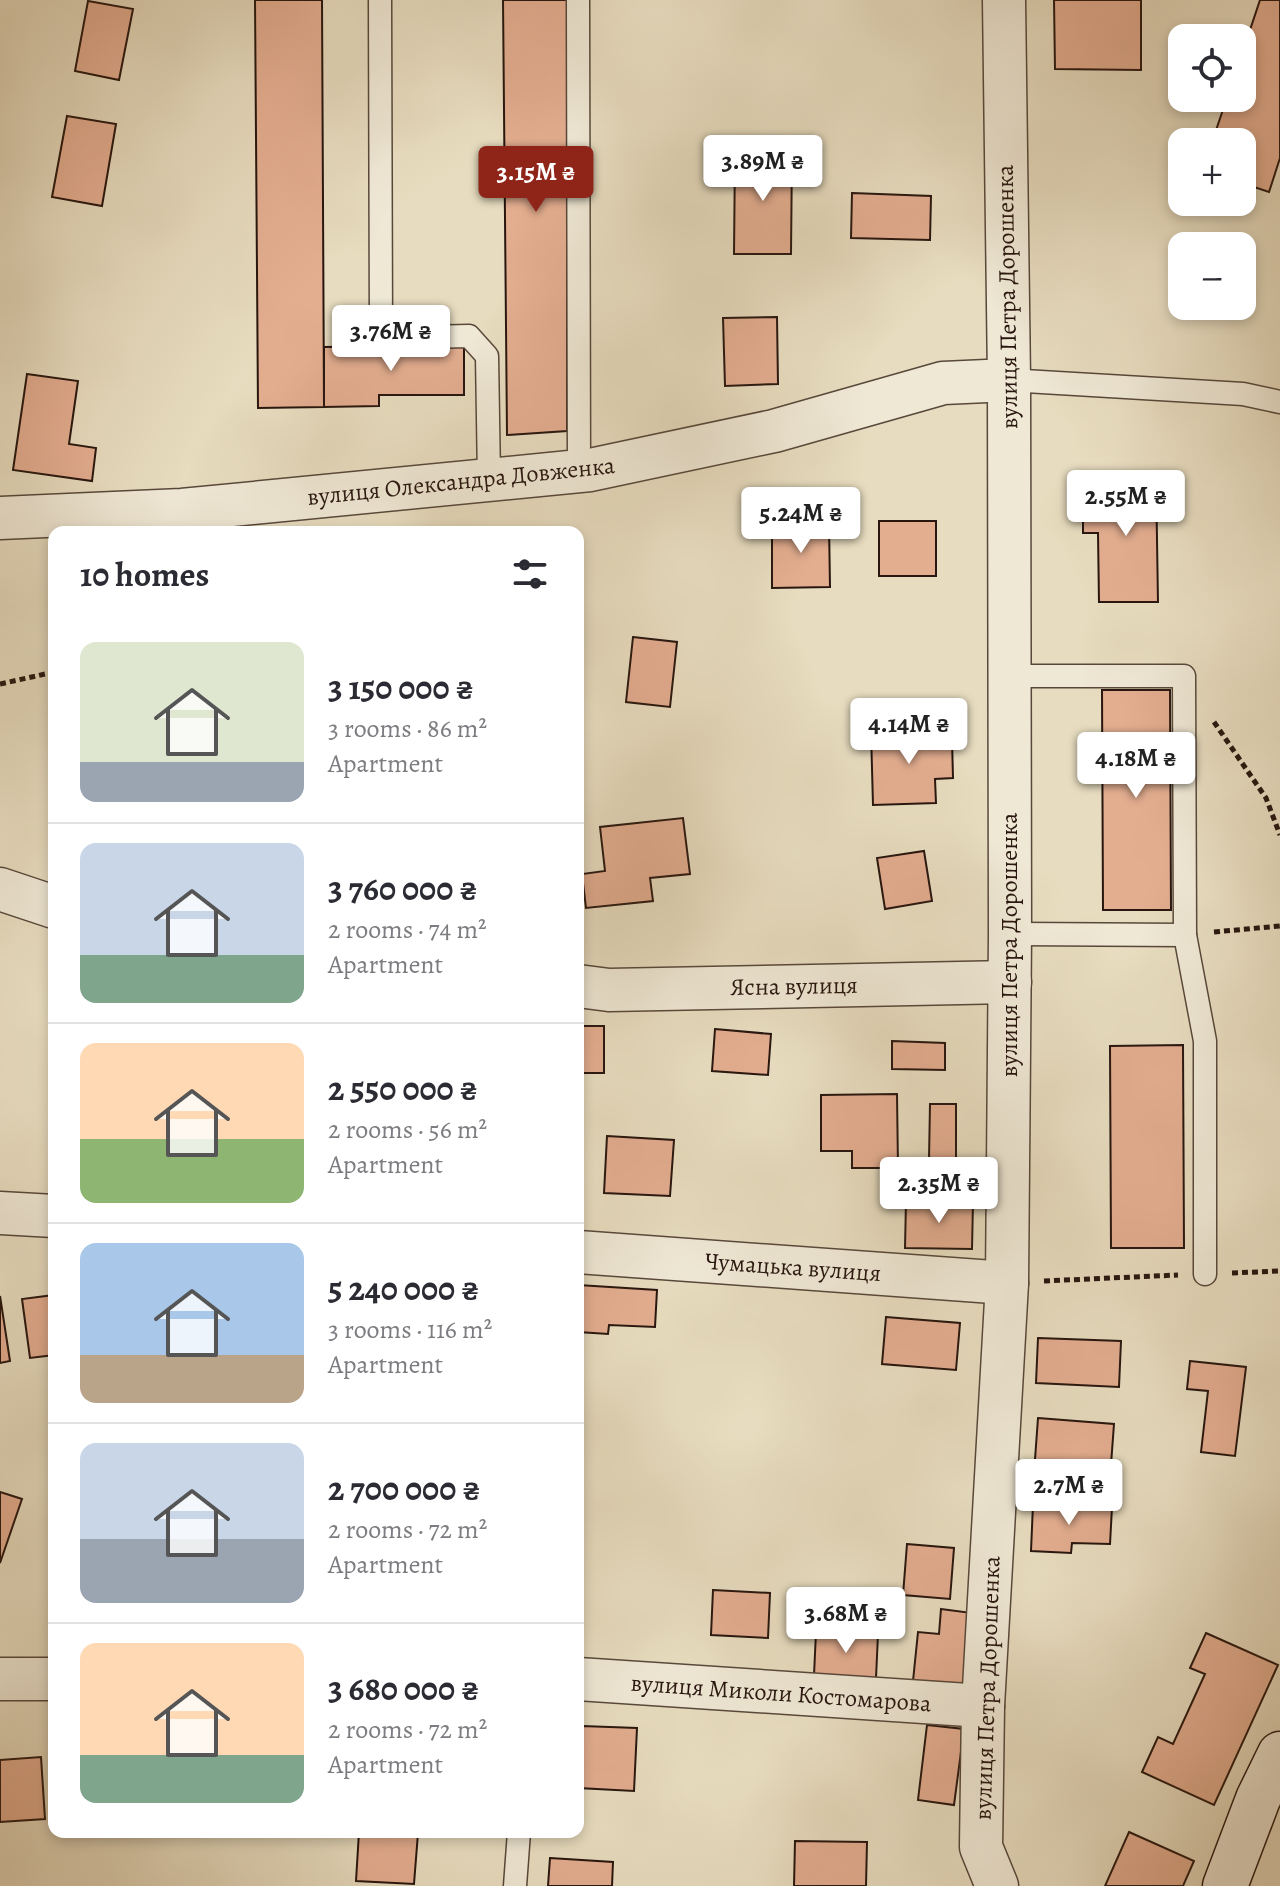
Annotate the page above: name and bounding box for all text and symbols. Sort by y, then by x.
map controls [1168,24,1256,320]
button: locate [1168,24,1256,112]
button: + [1168,128,1256,216]
pin: 3.89M ₴ [689,135,837,203]
text: 3.89M ₴ [721,143,805,178]
pin: 3.15M ₴ [462,146,610,214]
text: 3.15M ₴ [496,154,576,189]
street label: вулиця Петра Дорошенка [989,165,1025,429]
button: − [1168,232,1256,320]
pin: 3.76M ₴ [317,305,465,373]
text: 3.76M ₴ [350,313,432,348]
street label: вулиця Олександра Довженка [306,449,616,513]
pin: 2.55M ₴ [1052,470,1200,538]
text: 2.55M ₴ [1085,478,1167,513]
pin: 5.24M ₴ [727,487,875,555]
text: 5.24M ₴ [759,495,843,530]
text: 10 homes [80,551,209,598]
icon: filters [508,552,552,596]
text: 3 150 000 ₴ [328,664,474,711]
icon: home [144,674,240,770]
pin: 4.14M ₴ [835,698,983,766]
text: 4.14M ₴ [868,706,950,741]
text: 3 rooms · 86 m² [328,711,487,746]
pin: 4.18M ₴ [1062,732,1210,800]
text: 4.18M ₴ [1095,740,1177,775]
text: Apartment [328,746,443,781]
street label: вулиця Петра Дорошенка [993,813,1025,1077]
text: 3 760 000 ₴ [328,865,477,912]
icon: home [144,875,240,971]
text: 2 rooms · 74 m² [328,912,487,947]
text: Apartment [328,947,443,982]
street label: Ясна вулиця [730,969,858,1003]
text: 2 550 000 ₴ [328,1065,478,1112]
icon: home [144,1075,240,1171]
text: 2 rooms · 56 m² [328,1112,487,1147]
text: Apartment [328,1147,443,1182]
pin: 2.35M ₴ [865,1157,1013,1225]
text: 2.35M ₴ [898,1165,980,1200]
street label: Чумацька вулиця [704,1245,882,1289]
text: 5 240 000 ₴ [328,1265,479,1312]
icon: home [144,1275,240,1371]
text: 3 rooms · 116 m² [328,1312,492,1347]
text: Apartment [328,1347,443,1382]
pin: 2.7M ₴ [1004,1459,1134,1527]
text: 2 700 000 ₴ [328,1465,481,1512]
text: 2.7M ₴ [1033,1467,1105,1502]
icon: home [144,1475,240,1571]
text: 2 rooms · 72 m² [328,1512,487,1547]
text: Apartment [328,1547,443,1582]
street label: вулиця Петра Дорошенка [966,1555,1008,1821]
pin: 3.68M ₴ [772,1587,920,1655]
text: 3.68M ₴ [804,1595,888,1630]
text: 3 680 000 ₴ [328,1665,479,1712]
street label: вулиця Миколи Костомарова [630,1667,932,1719]
icon: home [144,1675,240,1771]
text: 2 rooms · 72 m² [328,1712,487,1747]
text: Apartment [328,1747,443,1782]

